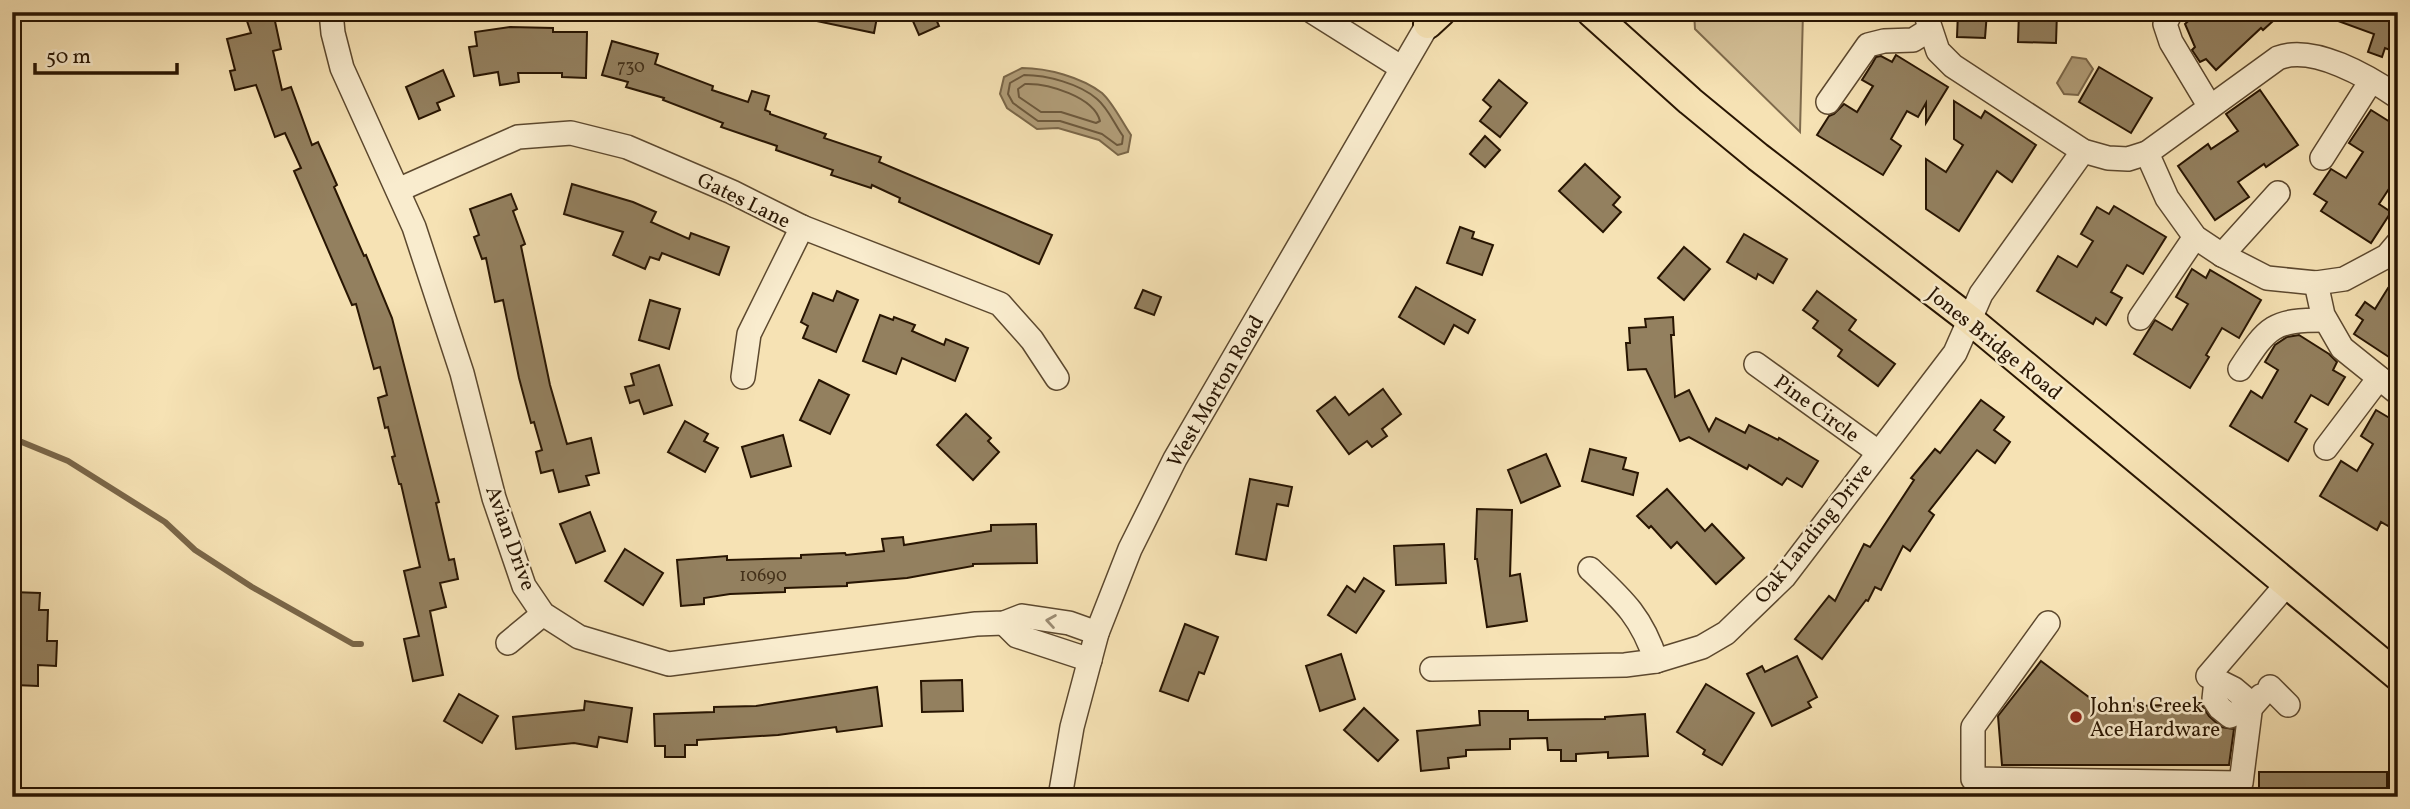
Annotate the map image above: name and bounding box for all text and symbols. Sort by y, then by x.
scale bar [35,32,177,76]
text: 50 m [46,43,91,72]
house number: 730 [617,55,645,80]
street label: Gates Lane [692,166,795,236]
street label: Jones Bridge Road [1920,281,2068,408]
street label: West Morton Road [1161,310,1272,473]
street label: Pine Circle [1767,368,1865,450]
street label: Oak Landing Drive [1748,458,1880,610]
street label: Avian Drive [477,482,542,595]
house number: 10690 [739,564,787,589]
one-way arrow [1045,613,1057,628]
place label: John's Creek Ace Hardware [2090,692,2220,745]
marker: John's Creek Ace Hardware [2068,709,2084,725]

